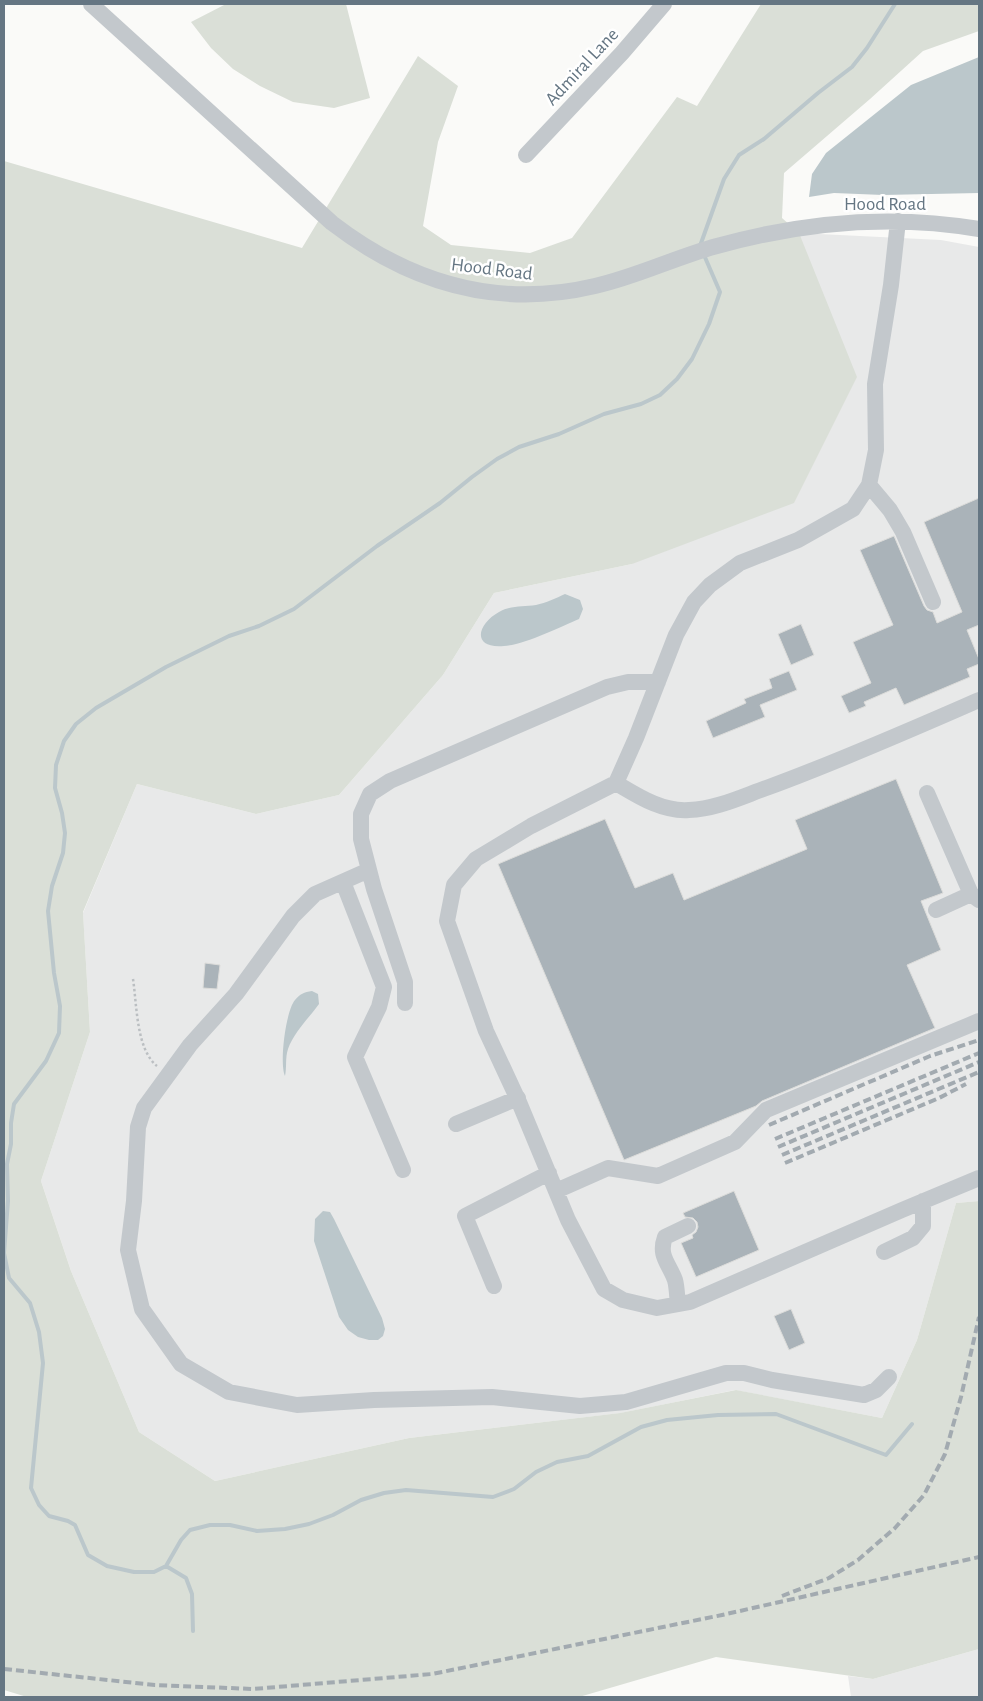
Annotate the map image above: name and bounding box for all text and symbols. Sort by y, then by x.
street label: Admiral Lane [542,25,622,109]
street label: Hood Road [844,195,926,214]
street label: Hood Road [450,255,534,284]

